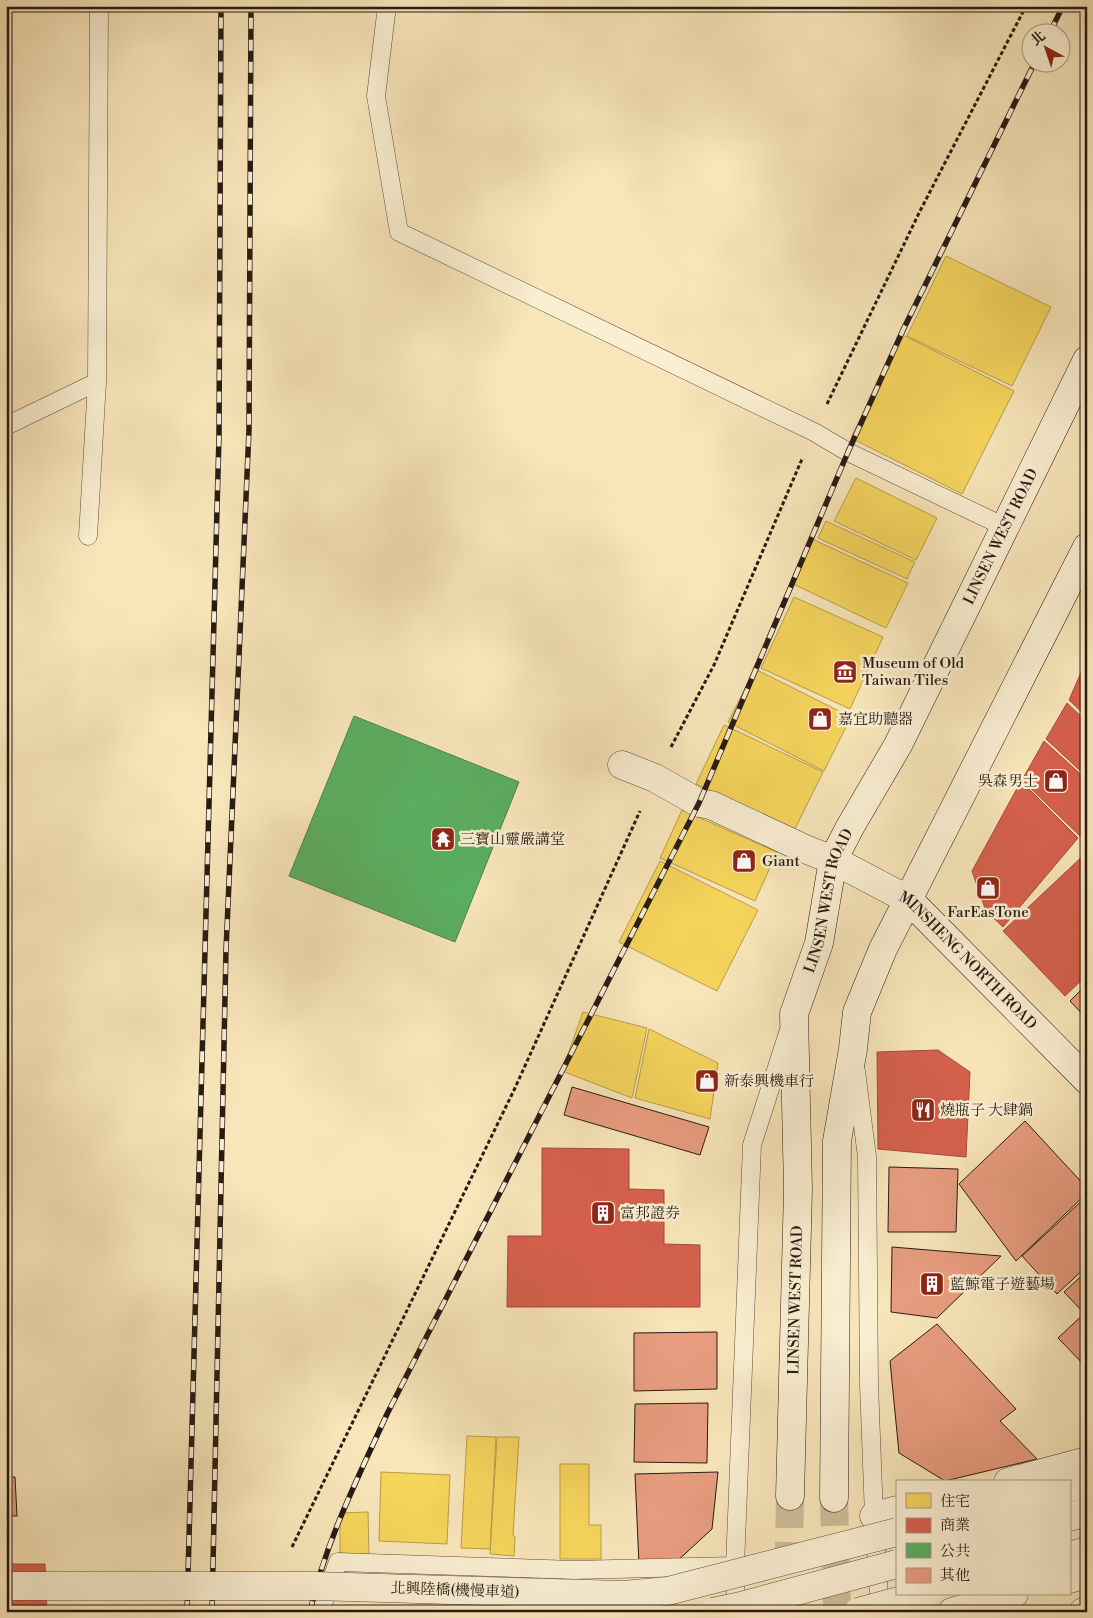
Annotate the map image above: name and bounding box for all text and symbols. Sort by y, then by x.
north arrow [1020,22,1070,72]
text: 北 [1027,27,1049,50]
street label: LINSEN WEST ROAD [959,465,1042,608]
place label: Museum of Old Taiwan Tiles [862,654,965,690]
museum icon: Museum of Old Taiwan Tiles [832,659,858,685]
shop icon: 嘉宜助聽器 [807,706,833,732]
place label: 嘉宜助聽器 [838,710,913,729]
shop icon: 吳森男士 [1043,768,1069,794]
place label: 吳森男士 [978,772,1038,791]
temple icon: 三寶山靈嚴講堂 [430,826,456,852]
street label: LINSEN WEST ROAD [800,826,858,976]
place label: 三寶山靈嚴講堂 [460,830,565,849]
shop icon: Giant [731,848,757,874]
place label: Giant [762,852,801,871]
shop icon: FarEasTone [975,875,1001,901]
street label: MINSHENG NORTH ROAD [896,887,1041,1034]
place label: FarEasTone [947,903,1029,922]
shop icon: 新泰興機車行 [694,1068,720,1094]
place label: 新泰興機車行 [724,1072,814,1091]
restaurant icon: 燒瓶子 大肆鍋 [910,1097,936,1123]
place label: 燒瓶子 大肆鍋 [940,1101,1033,1120]
building icon: 富邦證券 [590,1200,616,1226]
place label: 富邦證券 [620,1204,680,1223]
street label: LINSEN WEST ROAD [784,1225,807,1375]
building icon: 藍鯨電子遊藝場 [919,1271,945,1297]
place label: 藍鯨電子遊藝場 [950,1275,1055,1294]
legend [896,1480,1070,1596]
text: 住宅 [940,1492,970,1511]
text: 商業 [940,1516,970,1535]
text: 公共 [940,1542,970,1561]
text: 其他 [940,1566,970,1585]
street label: 北興陸橋(機慢車道) [390,1579,520,1602]

